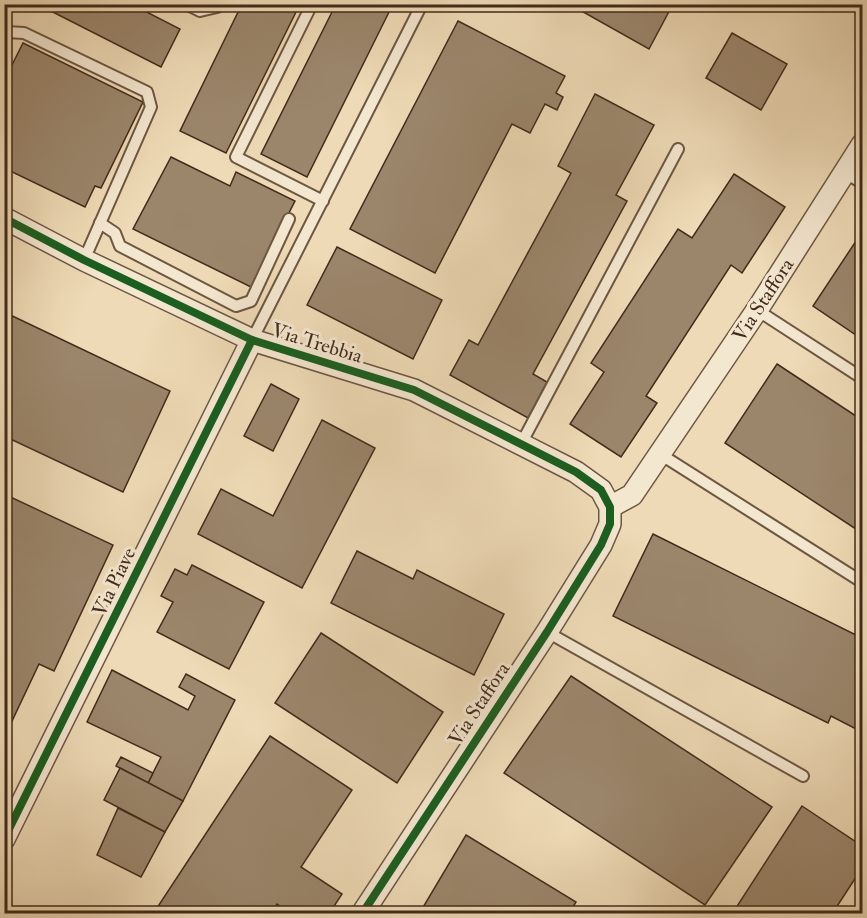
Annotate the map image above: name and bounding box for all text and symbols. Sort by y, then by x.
street label: Via Staffora [727,253,800,346]
street label: Via Trebbia [269,317,366,369]
street label: Via Piave [87,543,141,621]
street label: Via Staffora [443,657,516,750]

